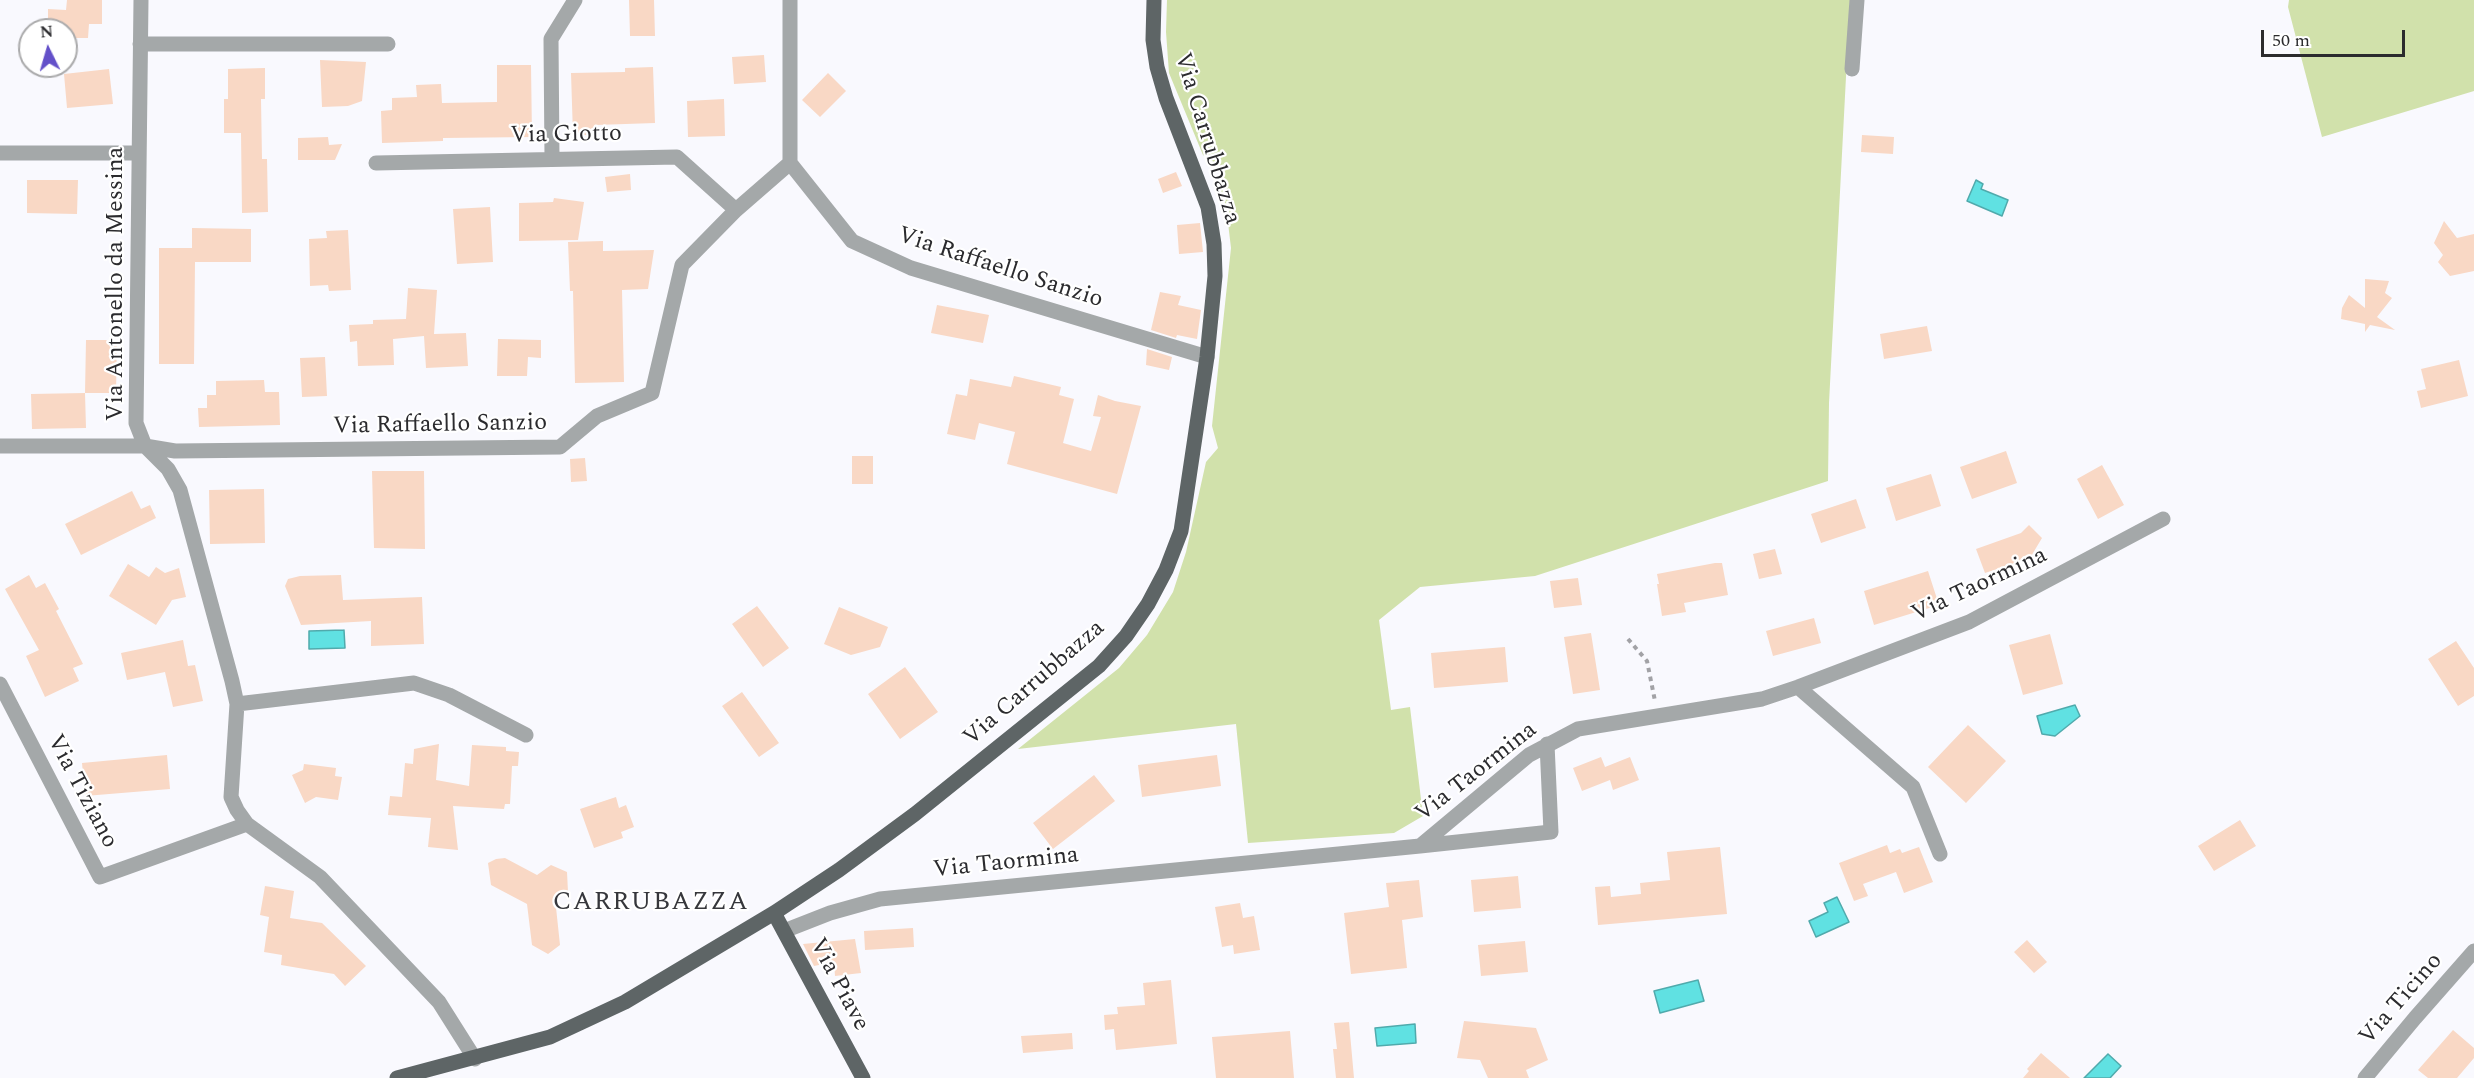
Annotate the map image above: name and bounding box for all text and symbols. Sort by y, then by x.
north arrow [18,18,78,78]
scale bar [2264,18,2408,56]
text: N [39,20,54,45]
text: 50 m [2272,27,2310,54]
street label: Via Carrubbazza [1166,50,1246,228]
street label: Via Giotto [510,121,622,151]
street label: Via Antonello da Messina [103,147,131,421]
street label: Via Raffaello Sanzio [894,222,1106,316]
street label: Via Raffaello Sanzio [333,410,547,442]
street label: Via Taormina [1908,542,2052,630]
street label: Via Carrubbazza [958,615,1112,753]
street label: Via Taormina [1411,717,1543,829]
street label: Via Tiziano [39,730,123,854]
street label: Via Taormina [932,842,1080,886]
district label: CARRUBAZZA [553,888,749,920]
street label: Via Piave [802,934,874,1036]
street label: Via Ticino [2354,948,2450,1052]

